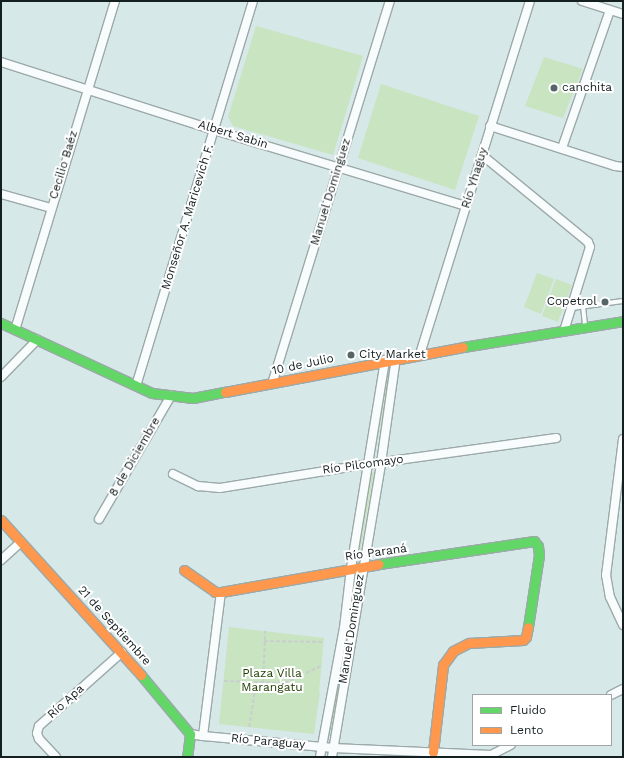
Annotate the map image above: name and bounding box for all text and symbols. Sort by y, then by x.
place label: canchita [562,81,612,95]
marker: canchita [549,83,559,93]
street label: Albert Sabin [196,118,270,152]
street label: Cecilio Baéz [47,129,81,201]
street label: Manuel Dominguez [308,137,354,247]
street label: Monseñor A. Maricevich F. [159,142,217,292]
street label: Río Yhaguy [459,146,491,210]
place label: Copetrol [547,295,597,309]
marker: Copetrol [600,297,610,307]
place label: City Market [359,348,426,362]
marker: City Market [346,350,356,360]
street label: 10 de Julio [271,351,335,379]
street label: 8 de Diciembre [106,415,164,499]
street label: Río Pilcomayo [322,452,404,478]
street label: Río Paraná [344,542,408,564]
street label: Manuel Dominguez [336,573,368,685]
street label: 21 de Septiembre [74,583,154,669]
park label: Plaza Villa Marangatu [241,667,303,695]
street label: Río Apa [45,682,87,722]
legend [472,694,612,746]
text: Fluido [510,703,546,717]
text: Lento [510,723,544,737]
street label: Río Paraguay [230,732,306,752]

